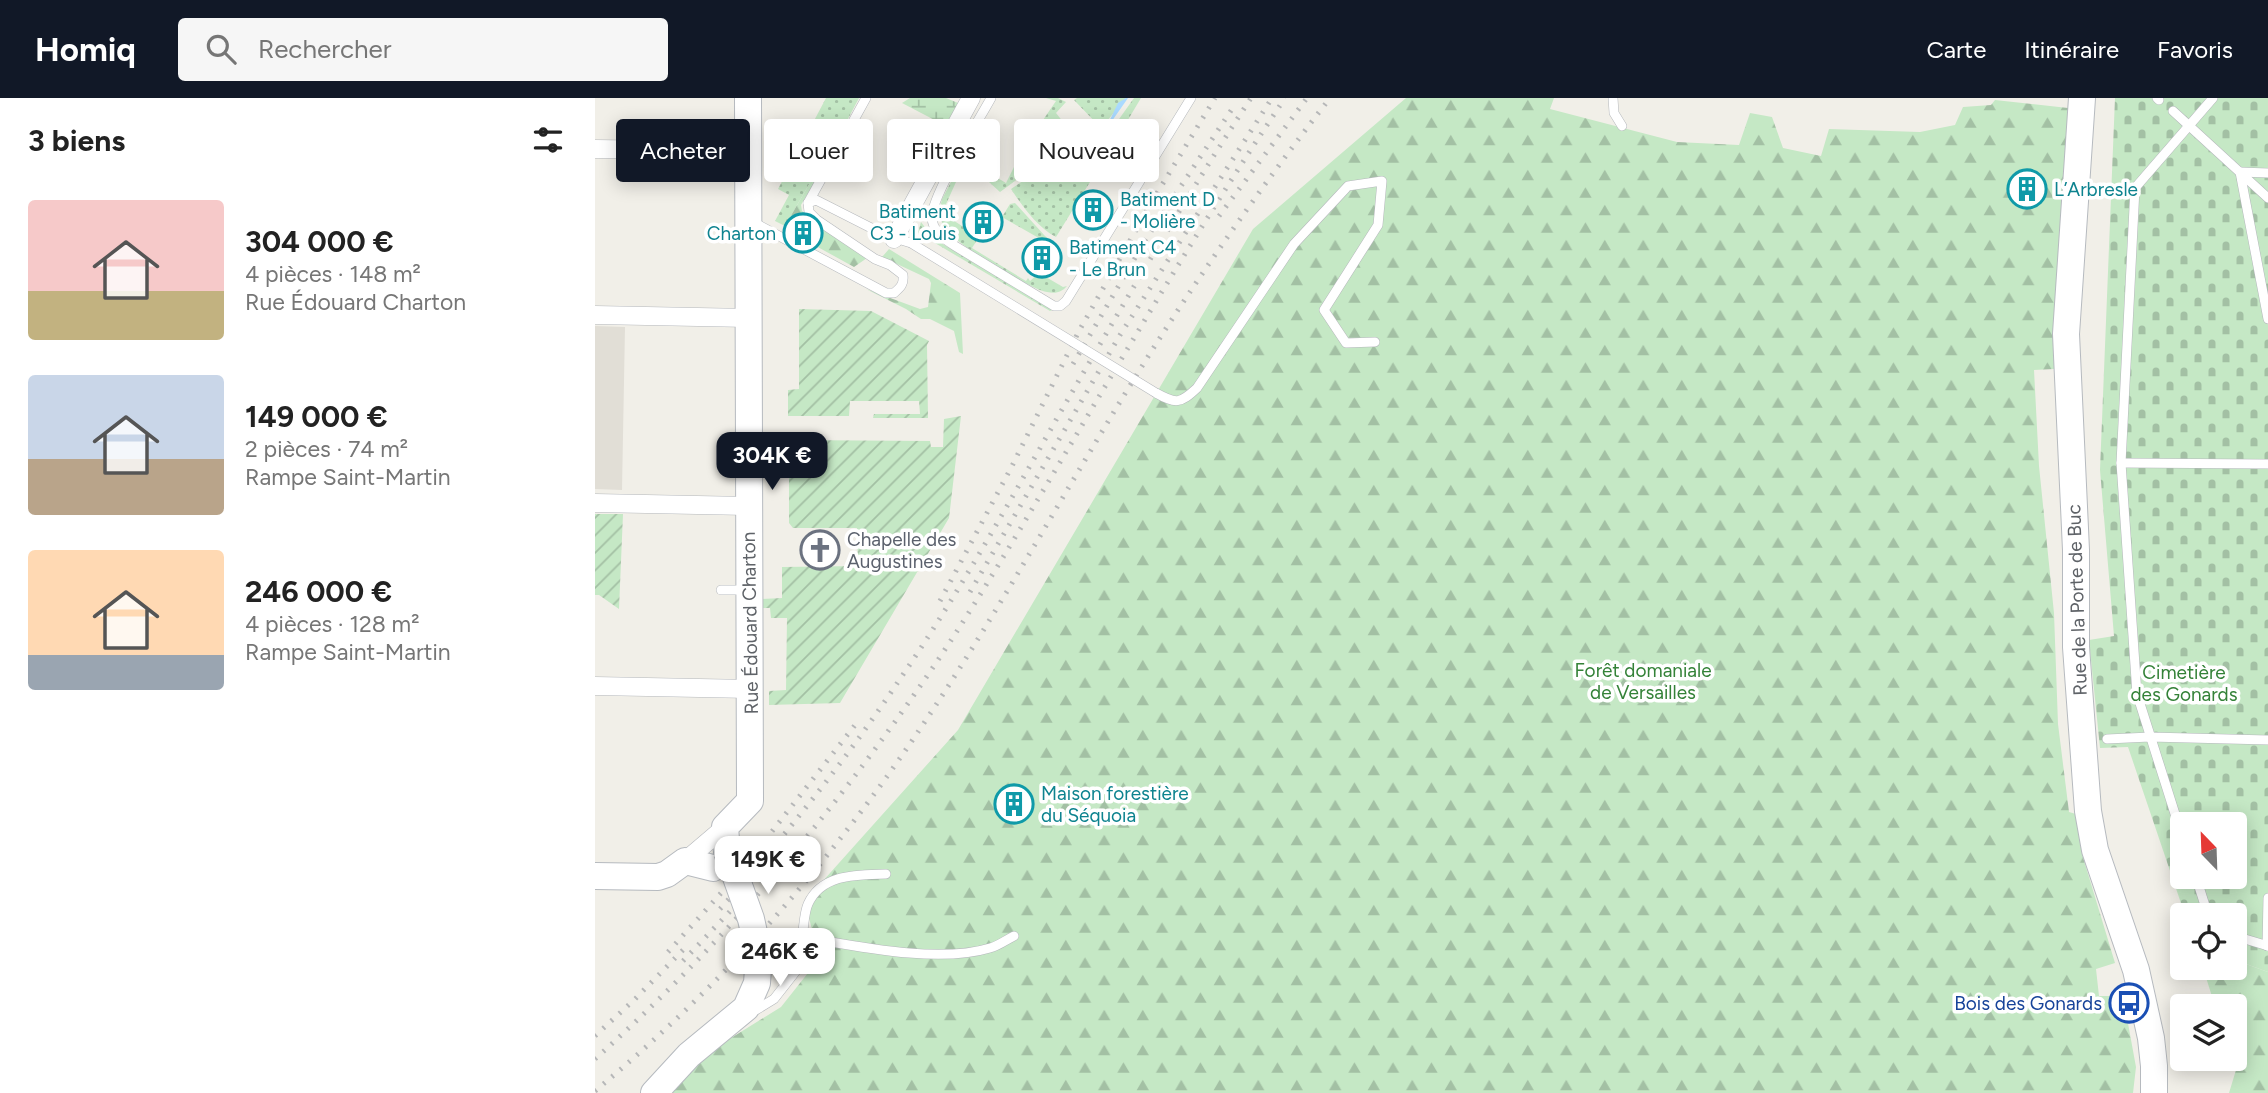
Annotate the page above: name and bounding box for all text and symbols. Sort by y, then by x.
search box [178,18,668,81]
text: Homiq [35,30,136,69]
icon: search [202,30,240,68]
text: Rechercher [258,33,391,65]
text: Carte [1926,35,1986,64]
text: Itinéraire [2024,35,2119,64]
text: Favoris [2157,35,2233,64]
chip: Acheter [616,119,750,182]
chip: Louer [764,119,873,182]
chip: Filtres [887,119,1000,182]
chip: Nouveau [1014,119,1159,182]
icon: filters [529,121,567,159]
text: 3 biens [28,122,125,159]
building icon: L’Arbresle [2006,168,2048,210]
place label: L’Arbresle [2054,178,2138,201]
place label: Batiment D - Molière [1120,188,1215,233]
building icon: Batiment D - Molière [1072,189,1114,231]
place label: Batiment C3 - Louis [870,200,956,245]
building icon: Batiment C3 - Louis [962,201,1004,243]
building icon: Charton [782,212,824,254]
place label: Charton [707,222,776,245]
text: 304 000 € [245,223,394,260]
icon: home [84,228,168,312]
place label: Batiment C4 - Le Brun [1069,236,1177,281]
building icon: Batiment C4 - Le Brun [1021,237,1063,279]
text: 4 pièces · 148 m² [245,260,421,288]
text: Rue Édouard Charton [245,288,466,316]
text: 149 000 € [245,398,388,435]
icon: home [84,403,168,487]
pin: 304K € [715,432,829,492]
text: 2 pièces · 74 m² [245,435,408,463]
text: 304K € [732,441,812,469]
text: Rampe Saint-Martin [245,463,451,491]
street label: Rue de la Porte de Buc [2062,504,2092,696]
place label: Chapelle des Augustines [847,528,957,573]
church icon: Chapelle des Augustines [799,529,841,571]
street label: Rue Édouard Charton [737,531,763,715]
text: 246 000 € [245,573,392,610]
icon: home [84,578,168,662]
text: 4 pièces · 128 m² [245,610,419,638]
text: Rampe Saint-Martin [245,638,451,666]
park label: Forêt domaniale de Versailles [1574,659,1712,704]
park label: Cimetière des Gonards [2130,661,2238,706]
place label: Maison forestière du Séquoia [1041,782,1189,827]
building icon: Maison forestière du Séquoia [993,783,1035,825]
north arrow [2170,812,2247,889]
map controls [2170,812,2247,1071]
pin: 149K € [711,836,825,896]
text: 149K € [731,845,805,873]
button: locate [2170,903,2247,980]
pin: 246K € [723,928,837,988]
text: 246K € [741,937,819,965]
bus stop icon: Bois des Gonards [2108,982,2150,1024]
place label: Bois des Gonards [1954,992,2102,1015]
button: layers [2170,994,2247,1071]

